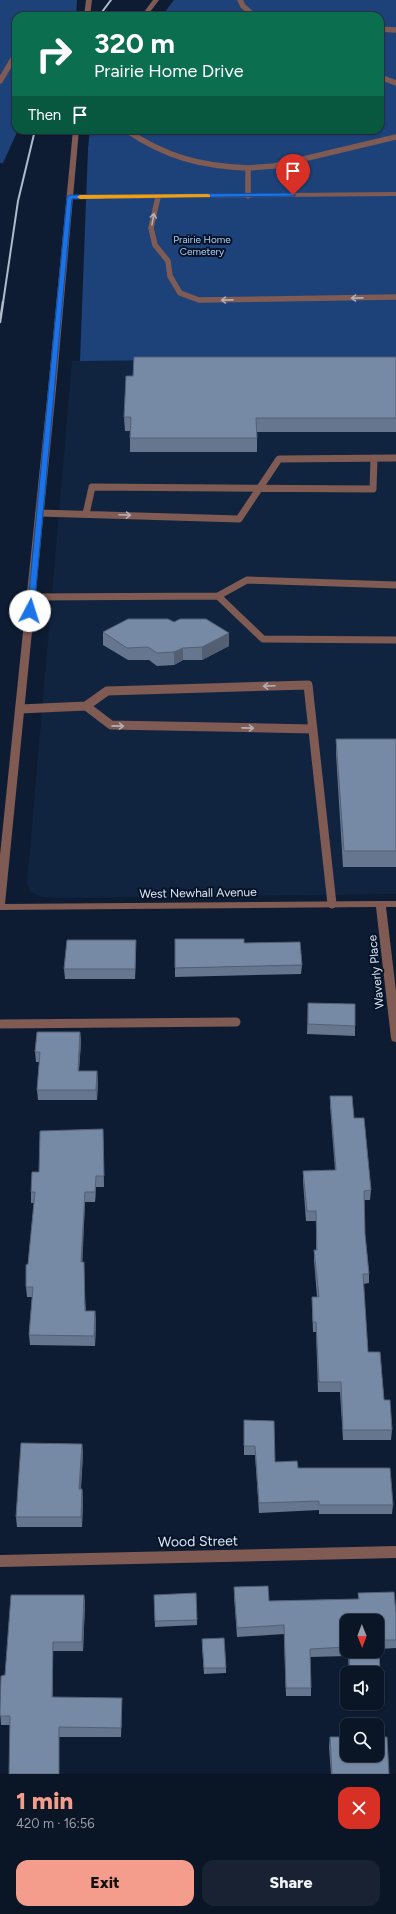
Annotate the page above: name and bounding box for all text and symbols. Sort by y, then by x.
text: 320 m [94,26,175,60]
icon: right [28,28,80,80]
text: Prairie Home Drive [94,60,244,82]
icon: arrive [69,104,91,126]
text: Then [28,106,61,124]
pin [276,154,310,195]
icon: arrive [282,160,304,182]
one-way arrow [149,213,157,226]
park label: Prairie Home Cemetery [173,233,231,258]
one-way arrow [351,294,364,302]
one-way arrow [221,296,234,303]
one-way arrow [118,511,131,519]
position arrow [9,590,51,632]
one-way arrow [263,682,276,690]
one-way arrow [111,722,124,729]
one-way arrow [241,724,254,732]
street label: West Newhall Avenue [139,885,257,901]
street label: Waverly Place [365,934,387,1010]
street label: Wood Street [158,1532,238,1551]
north arrow [340,1614,384,1658]
map controls [340,1614,384,1762]
button: sound [340,1666,384,1710]
button: search [340,1718,384,1762]
text: 1 min [16,1786,73,1815]
button: close [338,1787,380,1829]
text: 420 m · 16:56 [16,1816,95,1831]
button: Exit [16,1860,194,1906]
button: Share [202,1860,380,1906]

